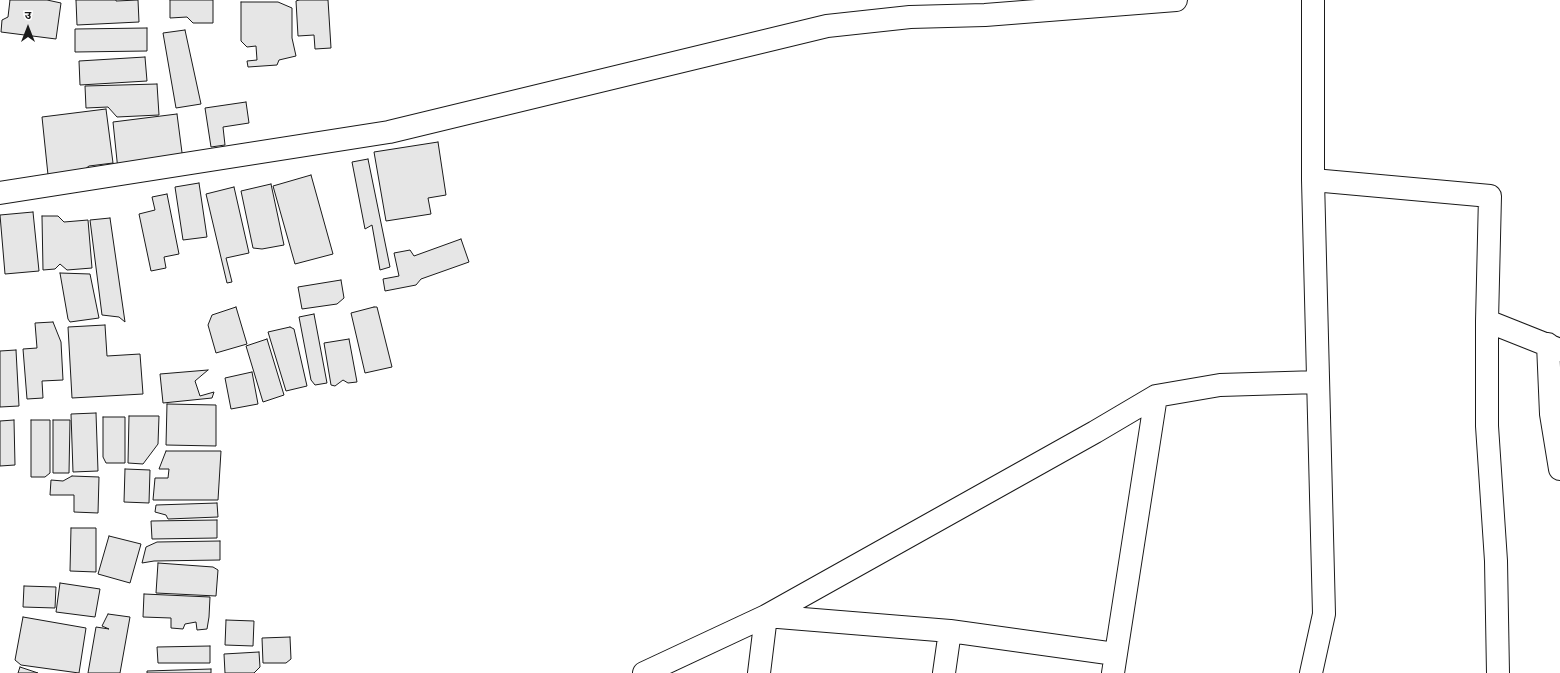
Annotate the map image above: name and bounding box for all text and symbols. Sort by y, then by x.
north arrow [8,8,48,48]
text: उ [25,9,31,23]

